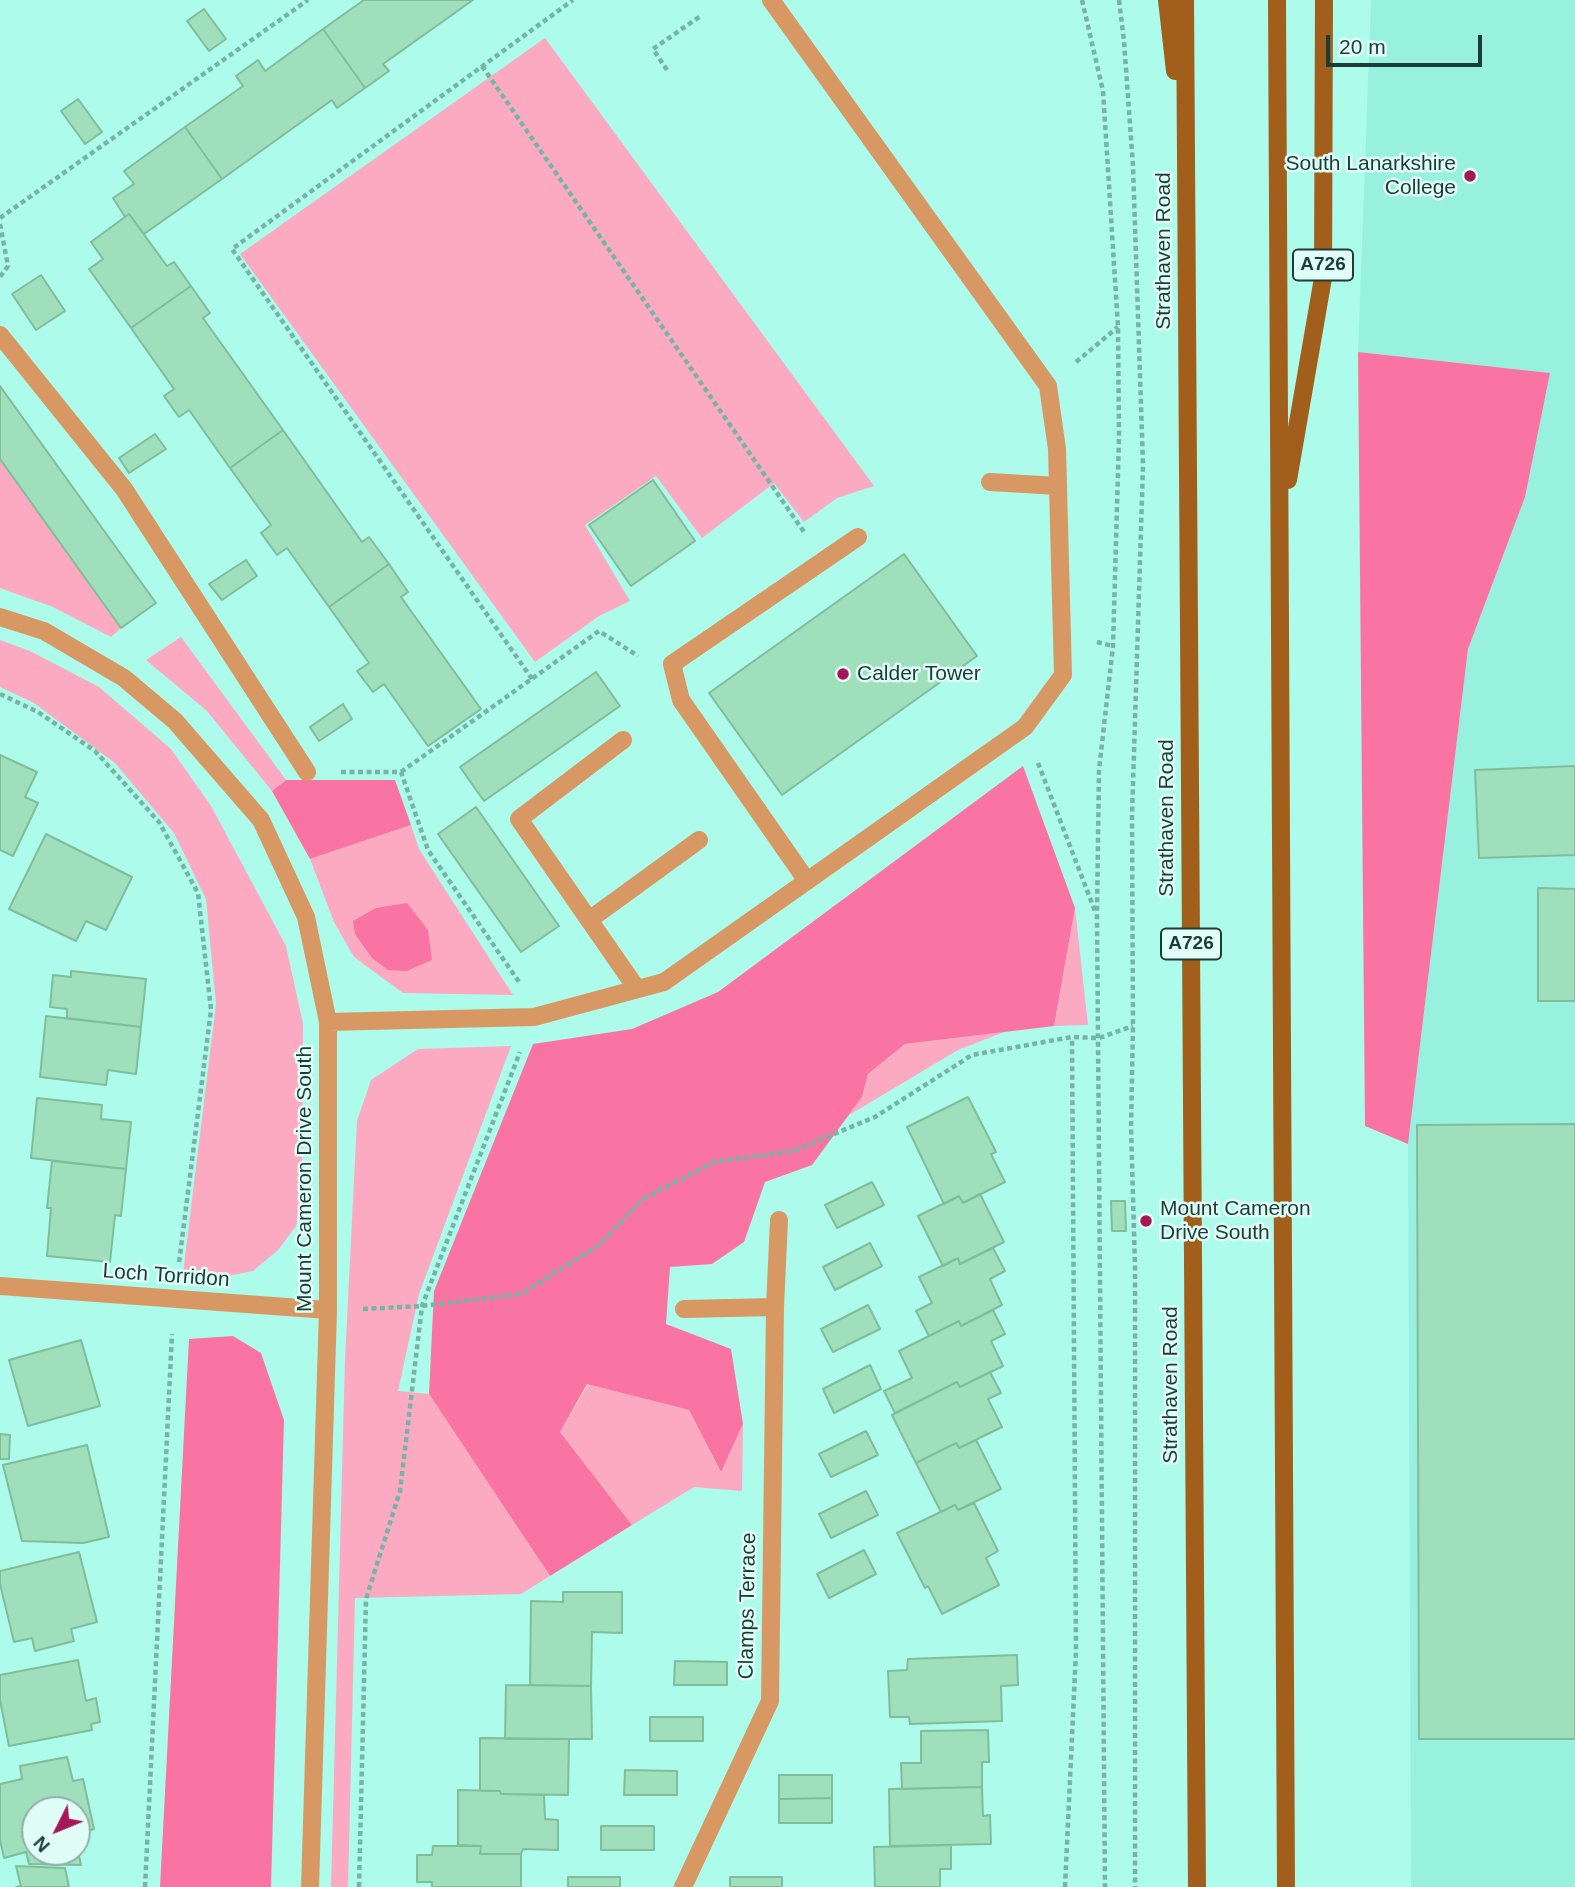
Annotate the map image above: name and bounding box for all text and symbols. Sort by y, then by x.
scale bar [1330,21,1486,65]
text: 20 m [1339,35,1386,58]
place label: South Lanarkshire College [1286,151,1456,201]
marker: South Lanarkshire College [1462,168,1478,184]
street label: Strathaven Road [1151,172,1177,330]
road number: A726 [1293,249,1353,280]
place label: Calder Tower [857,661,981,687]
marker: Calder Tower [835,666,851,682]
street label: Strathaven Road [1154,739,1180,897]
road number: A726 [1161,928,1221,960]
street label: Mount Cameron Drive South [292,1046,318,1312]
place label: Mount Cameron Drive South [1160,1196,1311,1246]
marker: Mount Cameron Drive South [1138,1213,1154,1229]
street label: Loch Torridon [102,1259,230,1293]
street label: Strathaven Road [1158,1306,1184,1464]
street label: Clamps Terrace [734,1532,762,1680]
north arrow [21,1796,91,1866]
text: N [29,1832,54,1856]

